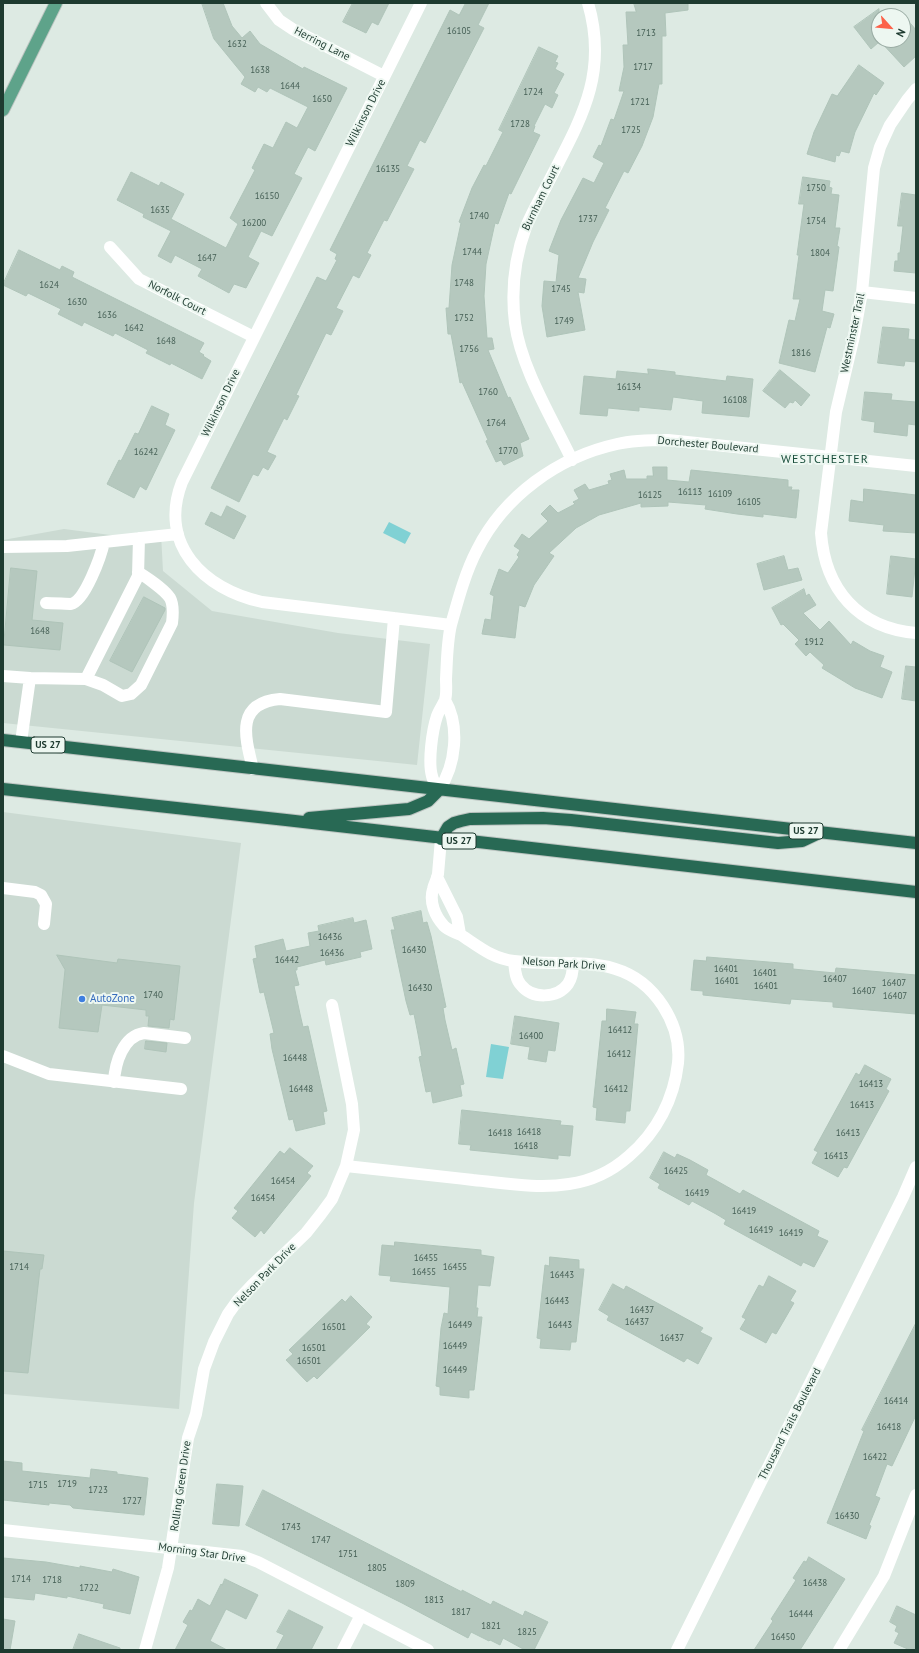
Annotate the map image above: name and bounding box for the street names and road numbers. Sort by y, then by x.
street label: Herring Lane [292,24,352,64]
street label: Wilkinson Drive [343,77,389,149]
street label: Burnham Court [520,163,562,233]
street label: Norfolk Court [146,278,208,318]
street label: Westminster Trail [838,292,868,374]
street label: Wilkinson Drive [199,367,243,439]
street label: Dorchester Boulevard [657,434,759,456]
road number: US 27 [31,737,65,753]
road number: US 27 [789,823,823,839]
road number: US 27 [442,833,476,849]
street label: Nelson Park Drive [522,955,606,973]
street label: Nelson Park Drive [231,1240,299,1310]
street label: Thousand Trails Boulevard [756,1366,824,1482]
street label: Rolling Green Drive [168,1440,194,1532]
street label: Morning Star Drive [157,1540,247,1566]

